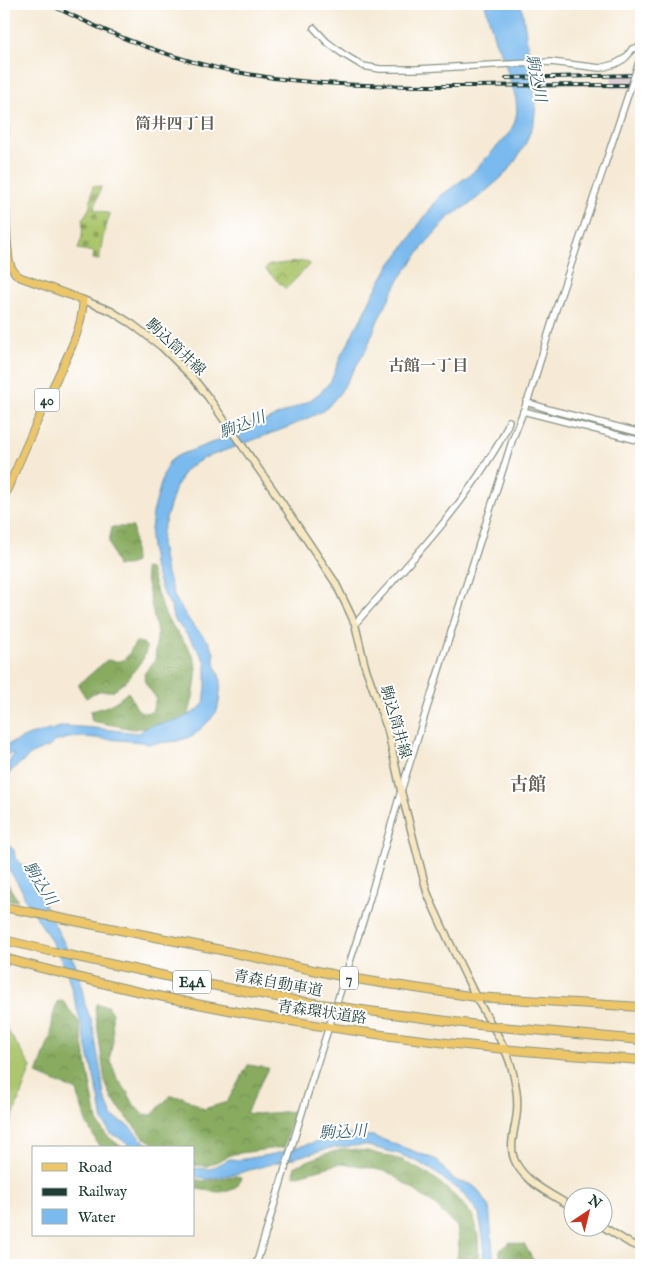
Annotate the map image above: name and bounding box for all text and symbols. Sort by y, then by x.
water label: 駒込川 [521,53,550,106]
district label: 筒井四丁目 [135,115,215,135]
street label: 駒込筒井線 [142,315,210,380]
district label: 古館一丁目 [388,357,468,377]
road number: 40 [34,388,60,412]
water label: 駒込川 [217,407,271,444]
street label: 駒込筒井線 [376,683,415,761]
district label: 古館 [510,774,546,797]
water label: 駒込川 [18,858,62,911]
street label: 青森自動車道 [232,966,324,1001]
road number: 7 [340,966,358,990]
road number: E4A [173,970,211,994]
street label: 青森環状道路 [276,997,368,1028]
water label: 駒込川 [319,1122,370,1144]
legend [32,1146,195,1236]
text: Road [78,1158,113,1177]
text: Railway [78,1182,128,1201]
north arrow [562,1186,612,1236]
text: N [584,1191,605,1213]
text: Water [78,1208,116,1227]

